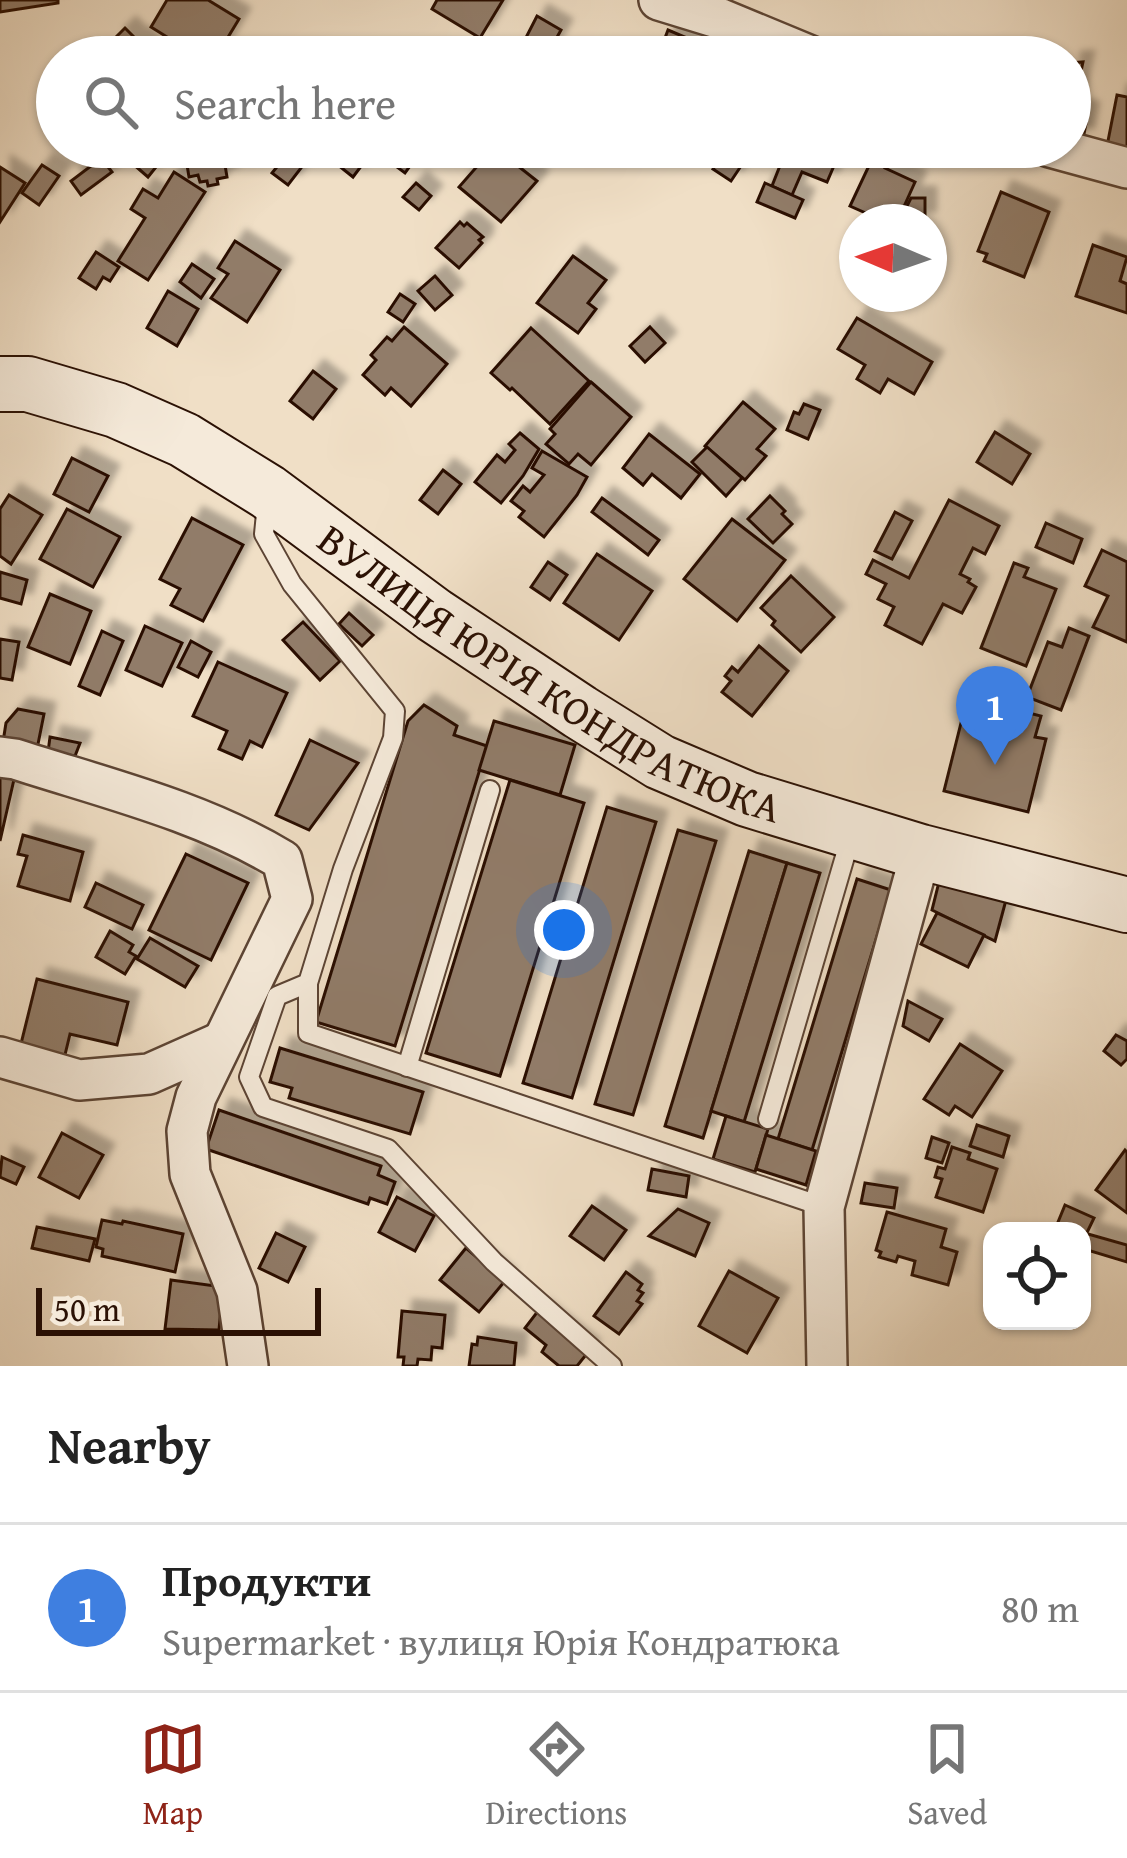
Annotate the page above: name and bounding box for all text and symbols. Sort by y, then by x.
search box [36,36,1091,168]
icon: search [78,69,144,135]
text: Search here [174,70,396,135]
north arrow [839,204,947,312]
street label: ВУЛИЦЯ ЮРІЯ КОНДРАТЮКА [306,508,789,838]
pin: 1 [956,666,1034,765]
your location [534,900,594,960]
map controls [983,1222,1091,1330]
button: locate [983,1222,1091,1330]
scale bar [36,1282,321,1335]
text: 50 m [54,1285,120,1333]
text: Nearby [48,1407,211,1482]
text: Продукти [162,1547,371,1612]
text: 1 [77,1579,97,1636]
text: 80 m [1001,1579,1079,1636]
text: Supermarket · вулиця Юрія Кондратюка [162,1612,840,1669]
tab: Map [140,1716,206,1836]
tab: Directions [486,1716,627,1836]
tab: Saved [907,1716,987,1836]

